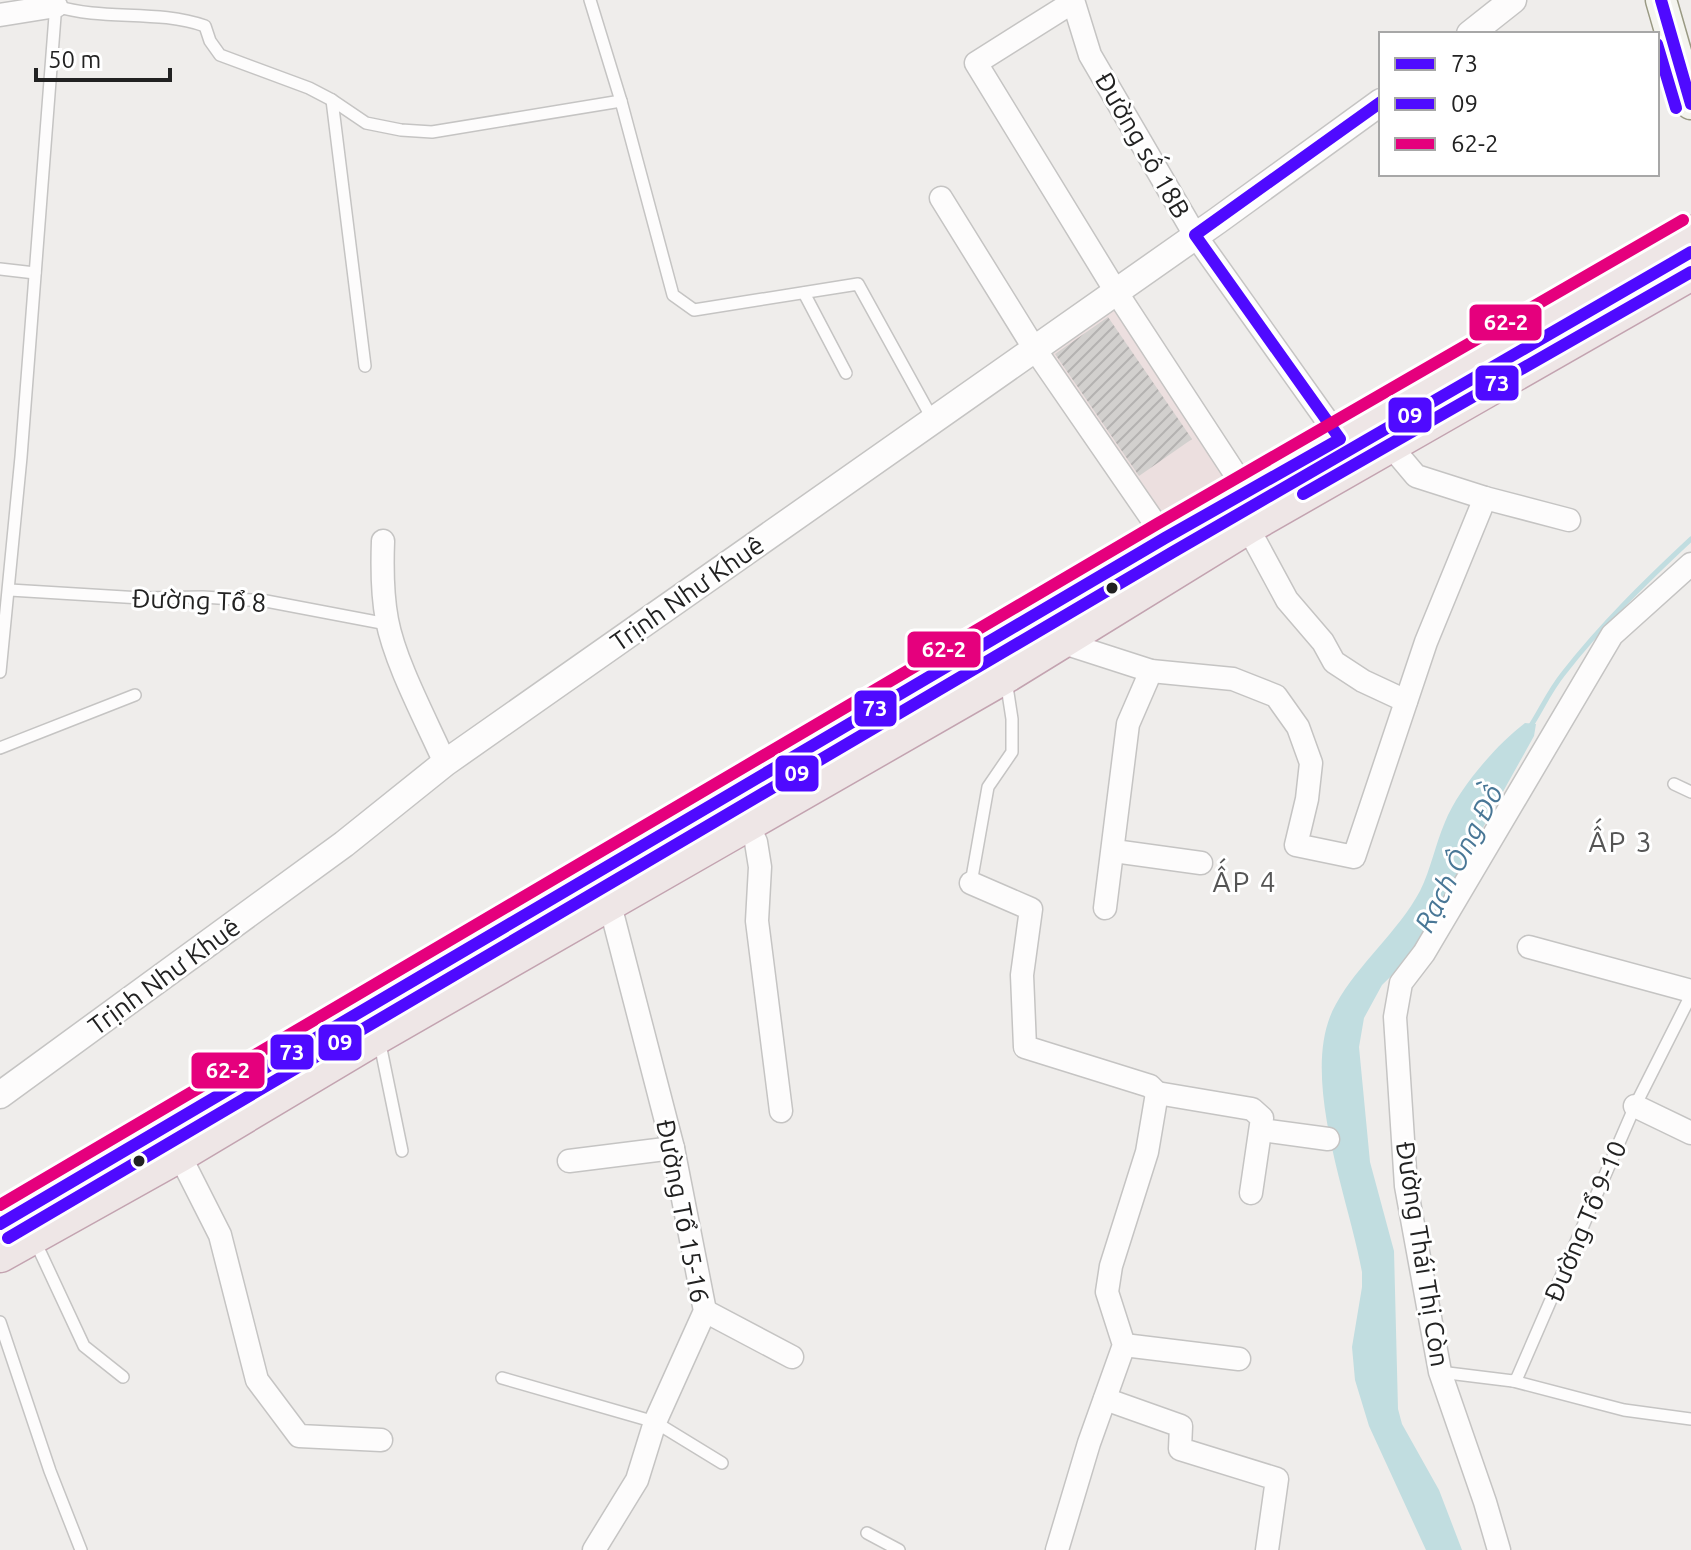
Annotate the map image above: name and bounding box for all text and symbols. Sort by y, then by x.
scale bar [36,32,170,82]
legend [1379,32,1659,176]
text: 50 m [48,46,101,73]
text: 73 [1451,50,1478,77]
street label: Đường số 18B [1090,65,1199,223]
text: 09 [1451,90,1478,117]
text: 62-2 [1451,130,1499,157]
line badge: 62-2 [1468,303,1543,342]
text: 62-2 [1484,309,1528,334]
line badge: 73 [1474,364,1520,402]
text: 73 [1485,370,1509,395]
line badge: 09 [1387,396,1433,434]
text: 09 [1398,402,1422,427]
street label: Trịnh Như Khuê [605,530,769,656]
unlabelled marker [1104,580,1120,596]
street label: Đường Tổ 8 [131,583,267,617]
line badge: 62-2 [906,630,982,669]
text: 62-2 [922,636,966,661]
line badge: 73 [853,689,898,728]
text: 73 [863,695,887,720]
line badge: 09 [774,754,820,793]
text: 09 [785,760,809,785]
water label: Rạch Ông Đồ [1405,778,1508,937]
district label: ẤP 3 [1588,818,1654,857]
district label: ẤP 4 [1212,858,1278,897]
street label: Trịnh Như Khuê [83,911,245,1041]
line badge: 09 [317,1023,363,1062]
text: 09 [328,1029,352,1054]
line badge: 73 [269,1033,315,1071]
text: 73 [280,1039,304,1064]
line badge: 62-2 [190,1051,266,1090]
text: 62-2 [206,1057,250,1082]
street label: Đường Tổ 15-16 [651,1117,715,1305]
street label: Đường Tổ 9-10 [1538,1136,1632,1306]
street label: Đường Thái Thị Còn [1391,1139,1455,1369]
unlabelled marker [131,1153,147,1169]

